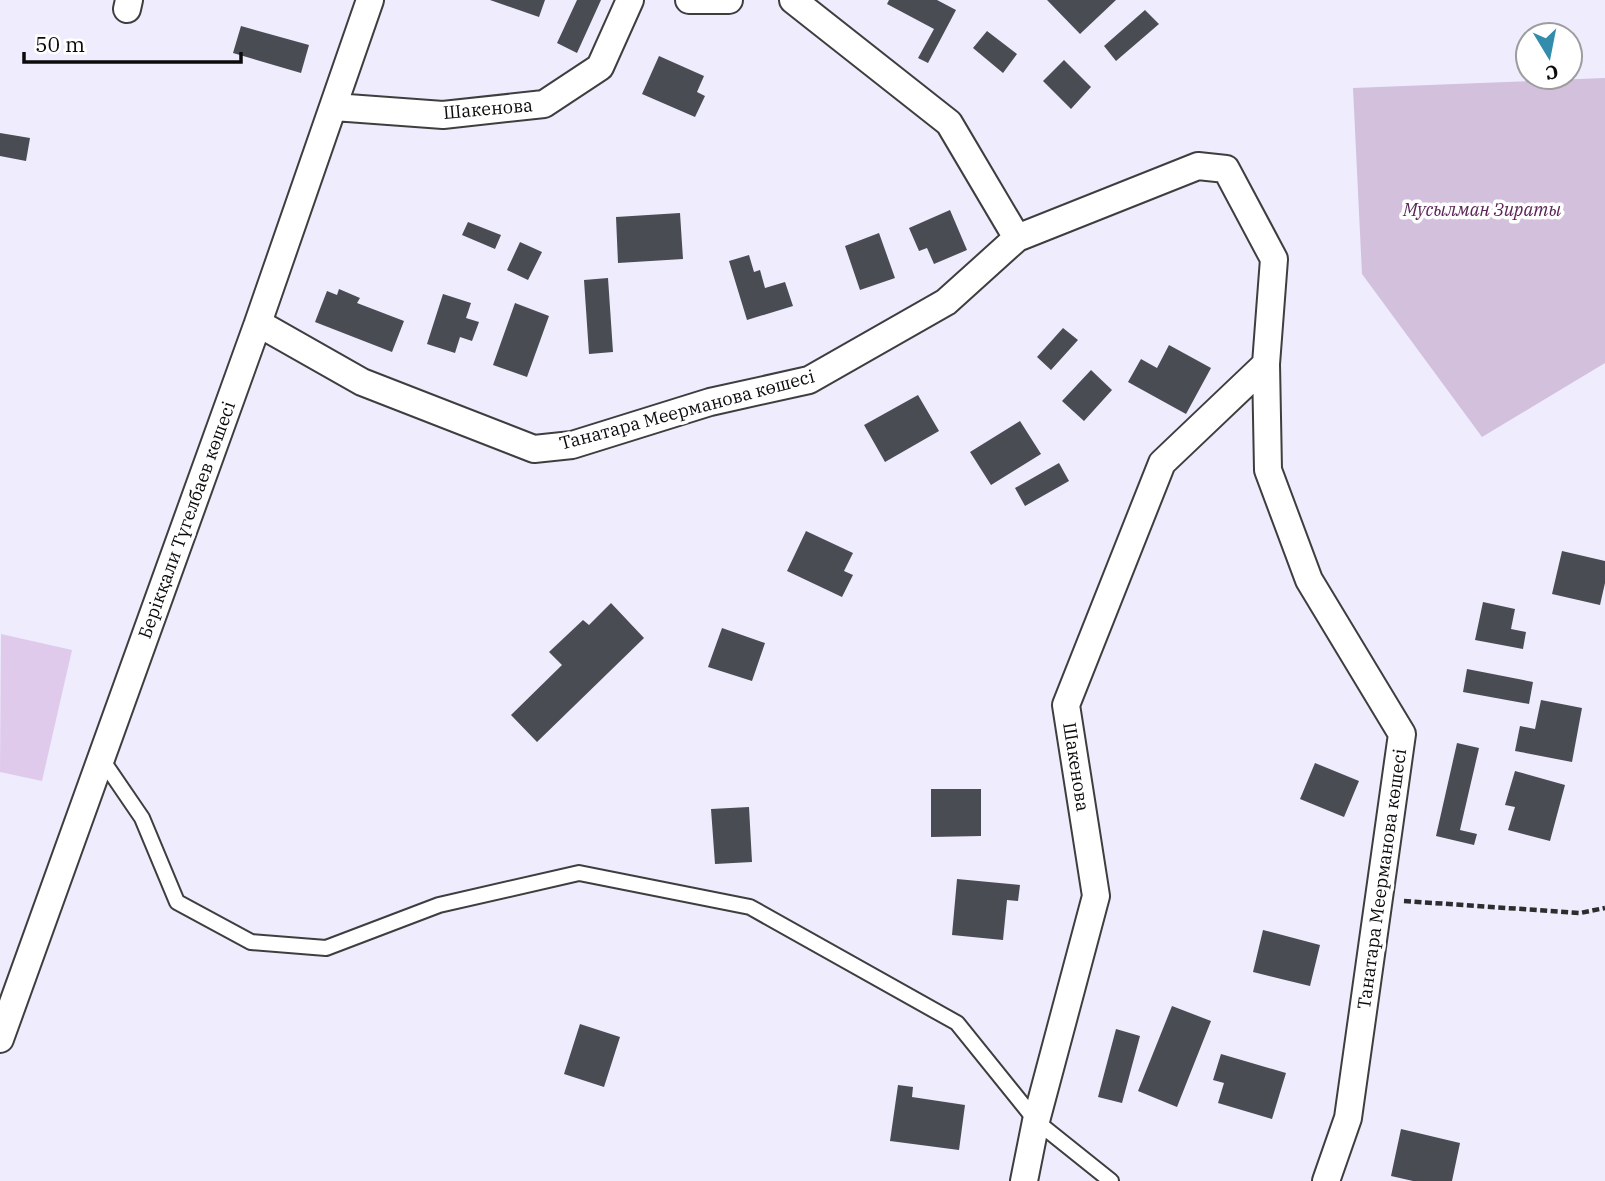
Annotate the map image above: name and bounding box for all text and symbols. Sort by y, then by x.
scale bar [24,21,242,65]
north arrow [1514,21,1584,91]
text: 50 m [35,30,85,58]
text: С [1544,60,1560,86]
street label: Шакенова [442,93,534,124]
park label: Мусылман Зираты [1402,198,1561,221]
street label: Танатара Меерманова көшесі [557,364,817,455]
street label: Берікқали Түгелбаев көшесі [133,398,240,642]
street label: Шакенова [1058,721,1095,813]
street label: Танатара Меерманова көшесі [1352,747,1411,1011]

